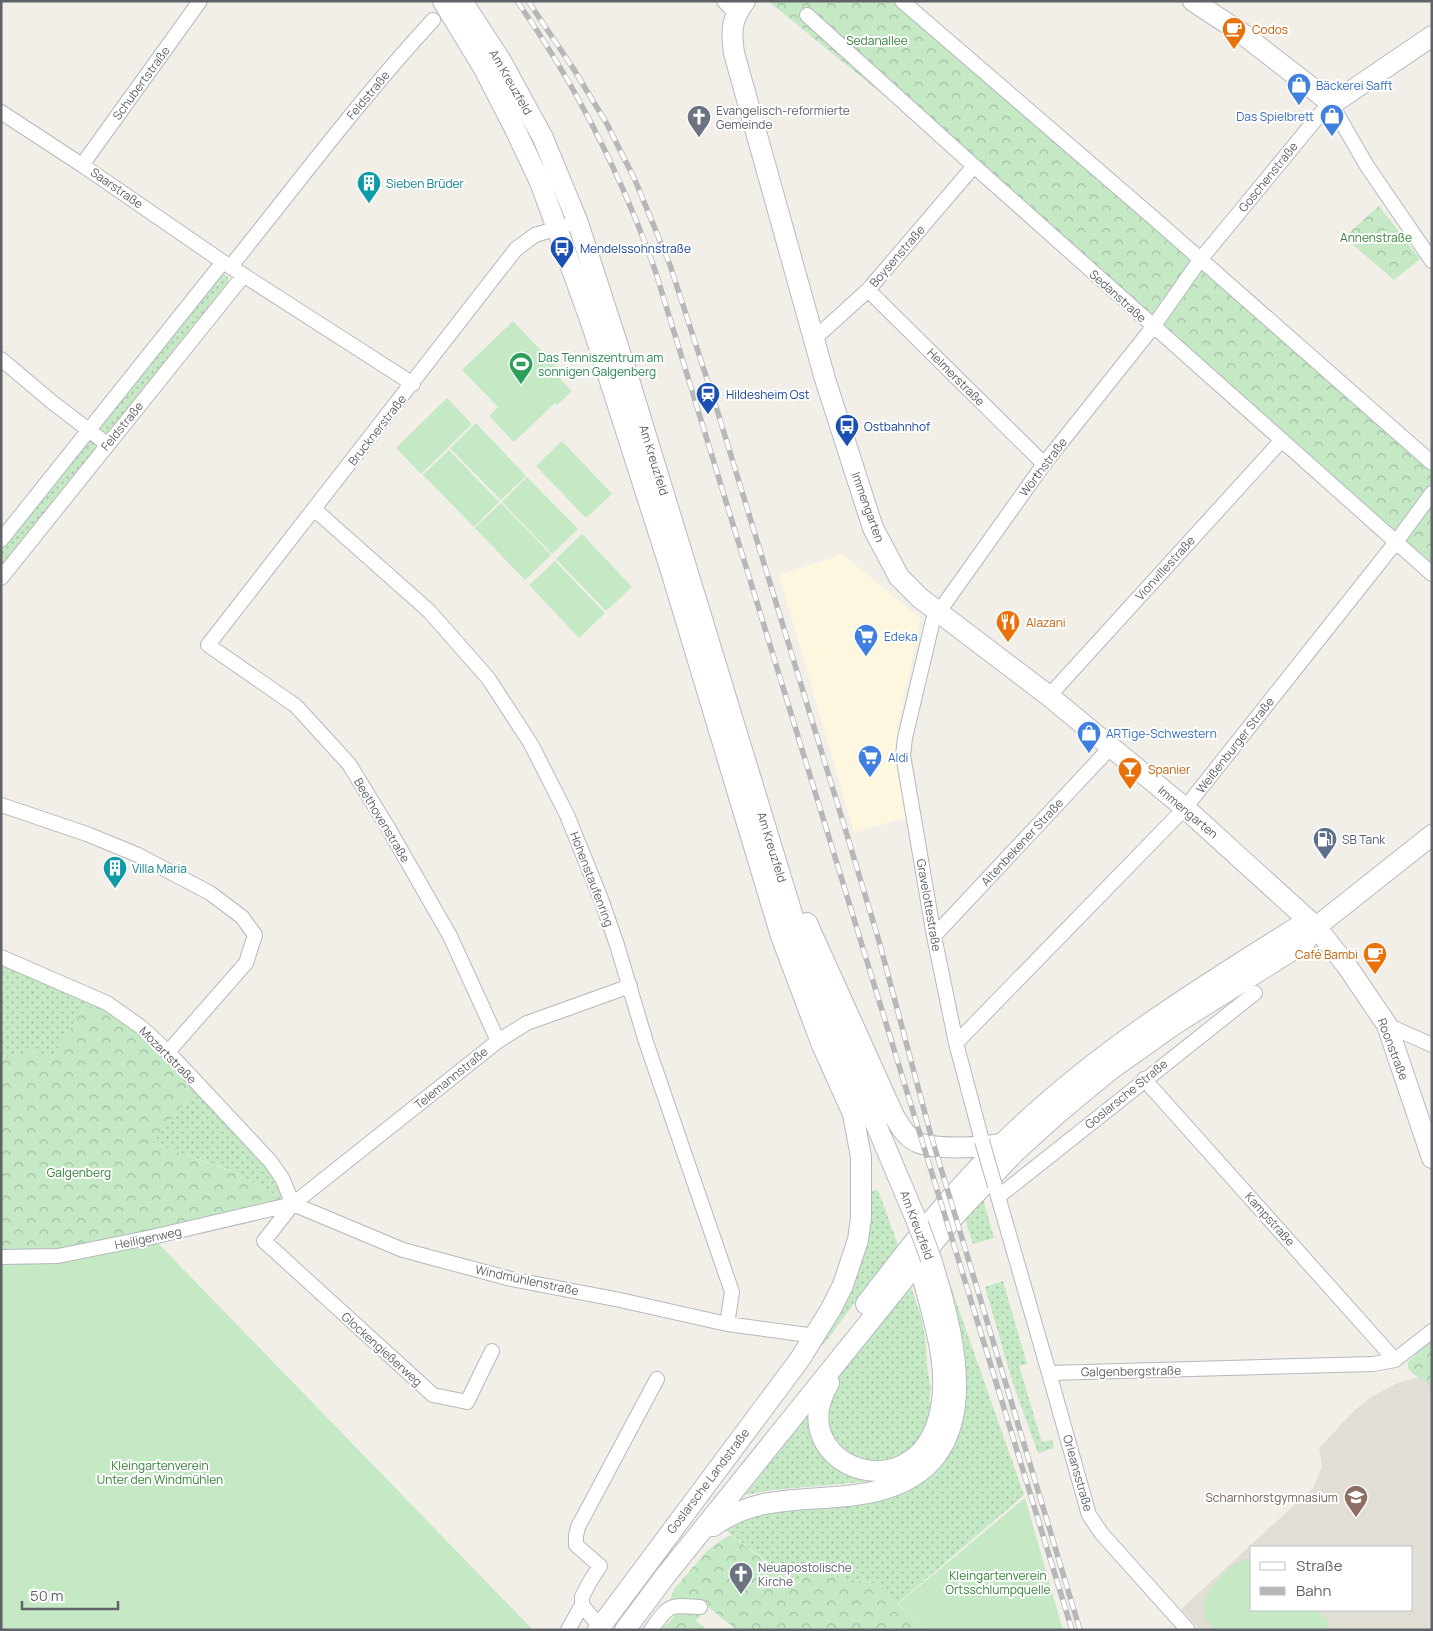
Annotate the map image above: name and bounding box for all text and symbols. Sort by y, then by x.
cafe icon: Codos [1221,16,1247,50]
place label: Codos [1252,21,1288,38]
park label: Sedanallee [846,32,908,49]
street label: Schubertstraße [108,43,174,123]
street label: Am Kreuzfeld [485,46,537,118]
street label: Feldstraße [343,67,393,123]
shop icon: Bäckerei Safft [1286,72,1312,106]
place label: Bäckerei Safft [1316,77,1393,94]
place label: Evangelisch-reformierte Gemeinde [716,102,850,133]
shop icon: Das Spielbrett [1319,103,1345,137]
church icon: Evangelisch-reformierte Gemeinde [686,104,712,138]
place label: Das Spielbrett [1236,108,1314,125]
street label: Goschenstraße [1234,138,1302,216]
street label: Saarstraße [87,164,147,212]
building icon: Sieben Brüder [356,170,382,204]
place label: Sieben Brüder [386,175,465,192]
street label: Boysenstraße [865,221,929,291]
park label: Annenstraße [1340,229,1412,246]
bus stop icon: Mendelssohnstraße [549,235,575,269]
place label: Mendelssohnstraße [580,240,691,257]
street label: Sedanstraße [1086,266,1150,326]
street label: Helmerstraße [923,344,989,410]
place label: Das Tenniszentrum am sonnigen Galgenberg [538,349,663,380]
sports icon: Das Tenniszentrum am sonnigen Galgenberg [508,351,534,385]
station icon: Hildesheim Ost [695,381,721,415]
place label: Hildesheim Ost [726,386,810,403]
street label: Brucknerstraße [344,391,410,469]
street label: Feldstraße [97,398,147,454]
bus stop icon: Ostbahnhof [834,413,860,447]
place label: Ostbahnhof [864,418,931,435]
street label: Am Kreuzfeld [635,423,673,497]
street label: Wörthstraße [1015,434,1071,500]
street label: Immengarten [847,469,889,545]
street label: Vionvillestraße [1131,532,1199,604]
restaurant icon: Alazani [995,609,1021,643]
place label: Alazani [1026,614,1066,631]
supermarket icon: Edeka [853,623,879,657]
place label: Edeka [884,628,918,645]
street label: Weißenburger Straße [1192,693,1278,797]
shop icon: ARTige-Schwestern [1076,720,1102,754]
place label: ARTige-Schwestern [1106,725,1217,742]
supermarket icon: Aldi [857,744,883,778]
place label: Aldi [888,749,908,766]
bar icon: Spanier [1117,756,1143,790]
place label: Spanier [1148,761,1191,778]
street label: Beethovenstraße [350,774,414,866]
street label: Immengarten [1154,782,1222,842]
street label: Altenbekener Straße [977,795,1067,889]
street label: Am Kreuzfeld [753,810,791,884]
fuel station icon: SB Tank [1312,826,1338,860]
street label: Hohenstaufenring [566,829,618,929]
place label: SB Tank [1342,831,1386,848]
building icon: Villa Maria [102,855,128,889]
street label: Gravelottestraße [912,857,946,953]
place label: Villa Maria [132,860,187,877]
cafe icon: Café Bambi [1362,941,1388,975]
place label: Café Bambi [1295,946,1358,963]
street label: Roonstraße [1373,1016,1413,1082]
street label: Mozartstraße [136,1023,200,1087]
street label: Telemannstraße [411,1043,491,1113]
street label: Goslarsche Straße [1081,1055,1171,1133]
park label: Galgenberg [47,1164,111,1181]
street label: Am Kreuzfeld [896,1188,938,1262]
street label: Kampstraße [1241,1188,1299,1250]
street label: Heiligenweg [113,1223,183,1253]
street label: Windmühlenstraße [474,1261,580,1299]
street label: Glockengießerweg [338,1308,426,1390]
street label: Galgenbergstraße [1081,1362,1181,1380]
street label: Goslarsche Landstraße [663,1425,753,1537]
street label: Orleansstraße [1059,1433,1097,1513]
park label: Kleingartenverein Unter den Windmühlen [97,1457,223,1488]
school or university icon: Scharnhorstgymnasium [1343,1484,1369,1518]
place label: Scharnhorstgymnasium [1205,1489,1338,1506]
legend [1250,1546,1413,1611]
text: Straße [1296,1555,1343,1576]
place label: Neuapostolische Kirche [758,1559,852,1590]
church icon: Neuapostolische Kirche [728,1561,754,1595]
park label: Kleingartenverein Ortsschlumpquelle [945,1567,1051,1598]
scale bar [22,1578,119,1610]
text: Bahn [1296,1580,1331,1601]
text: 50 m [30,1585,64,1606]

